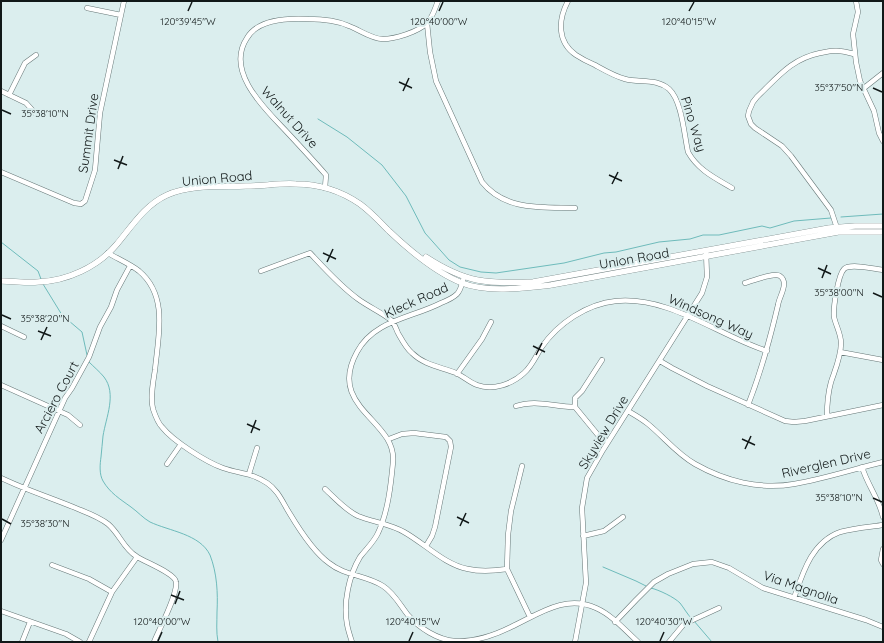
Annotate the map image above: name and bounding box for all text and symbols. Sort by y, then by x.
text: 120°39'45"W [160,15,216,28]
text: 120°40'00"W [410,15,468,28]
text: 120°40'15"W [662,15,716,28]
text: 35°37'50"N [815,81,863,94]
street label: Walnut Drive [258,83,322,151]
street label: Summit Drive [74,92,102,174]
street label: Pino Way [678,94,710,154]
text: 35°38'10"N [21,107,69,120]
street label: Union Road [181,167,253,189]
street label: Union Road [598,244,670,272]
street label: Kleck Road [381,279,451,321]
text: 35°38'00"N [814,286,864,299]
street label: Windsong Way [666,290,756,342]
text: 35°38'20"N [20,312,70,325]
street label: Arciero Court [30,358,82,436]
street label: Skyview Drive [575,392,631,472]
street label: Riverglen Drive [780,445,872,481]
text: 35°38'10"N [815,491,863,504]
text: 35°38'30"N [21,517,69,530]
street label: Via Magnolia [761,567,841,607]
text: 120°40'00"W [133,615,191,628]
text: 120°40'15"W [386,615,440,628]
text: 120°40'30"W [636,615,693,628]

